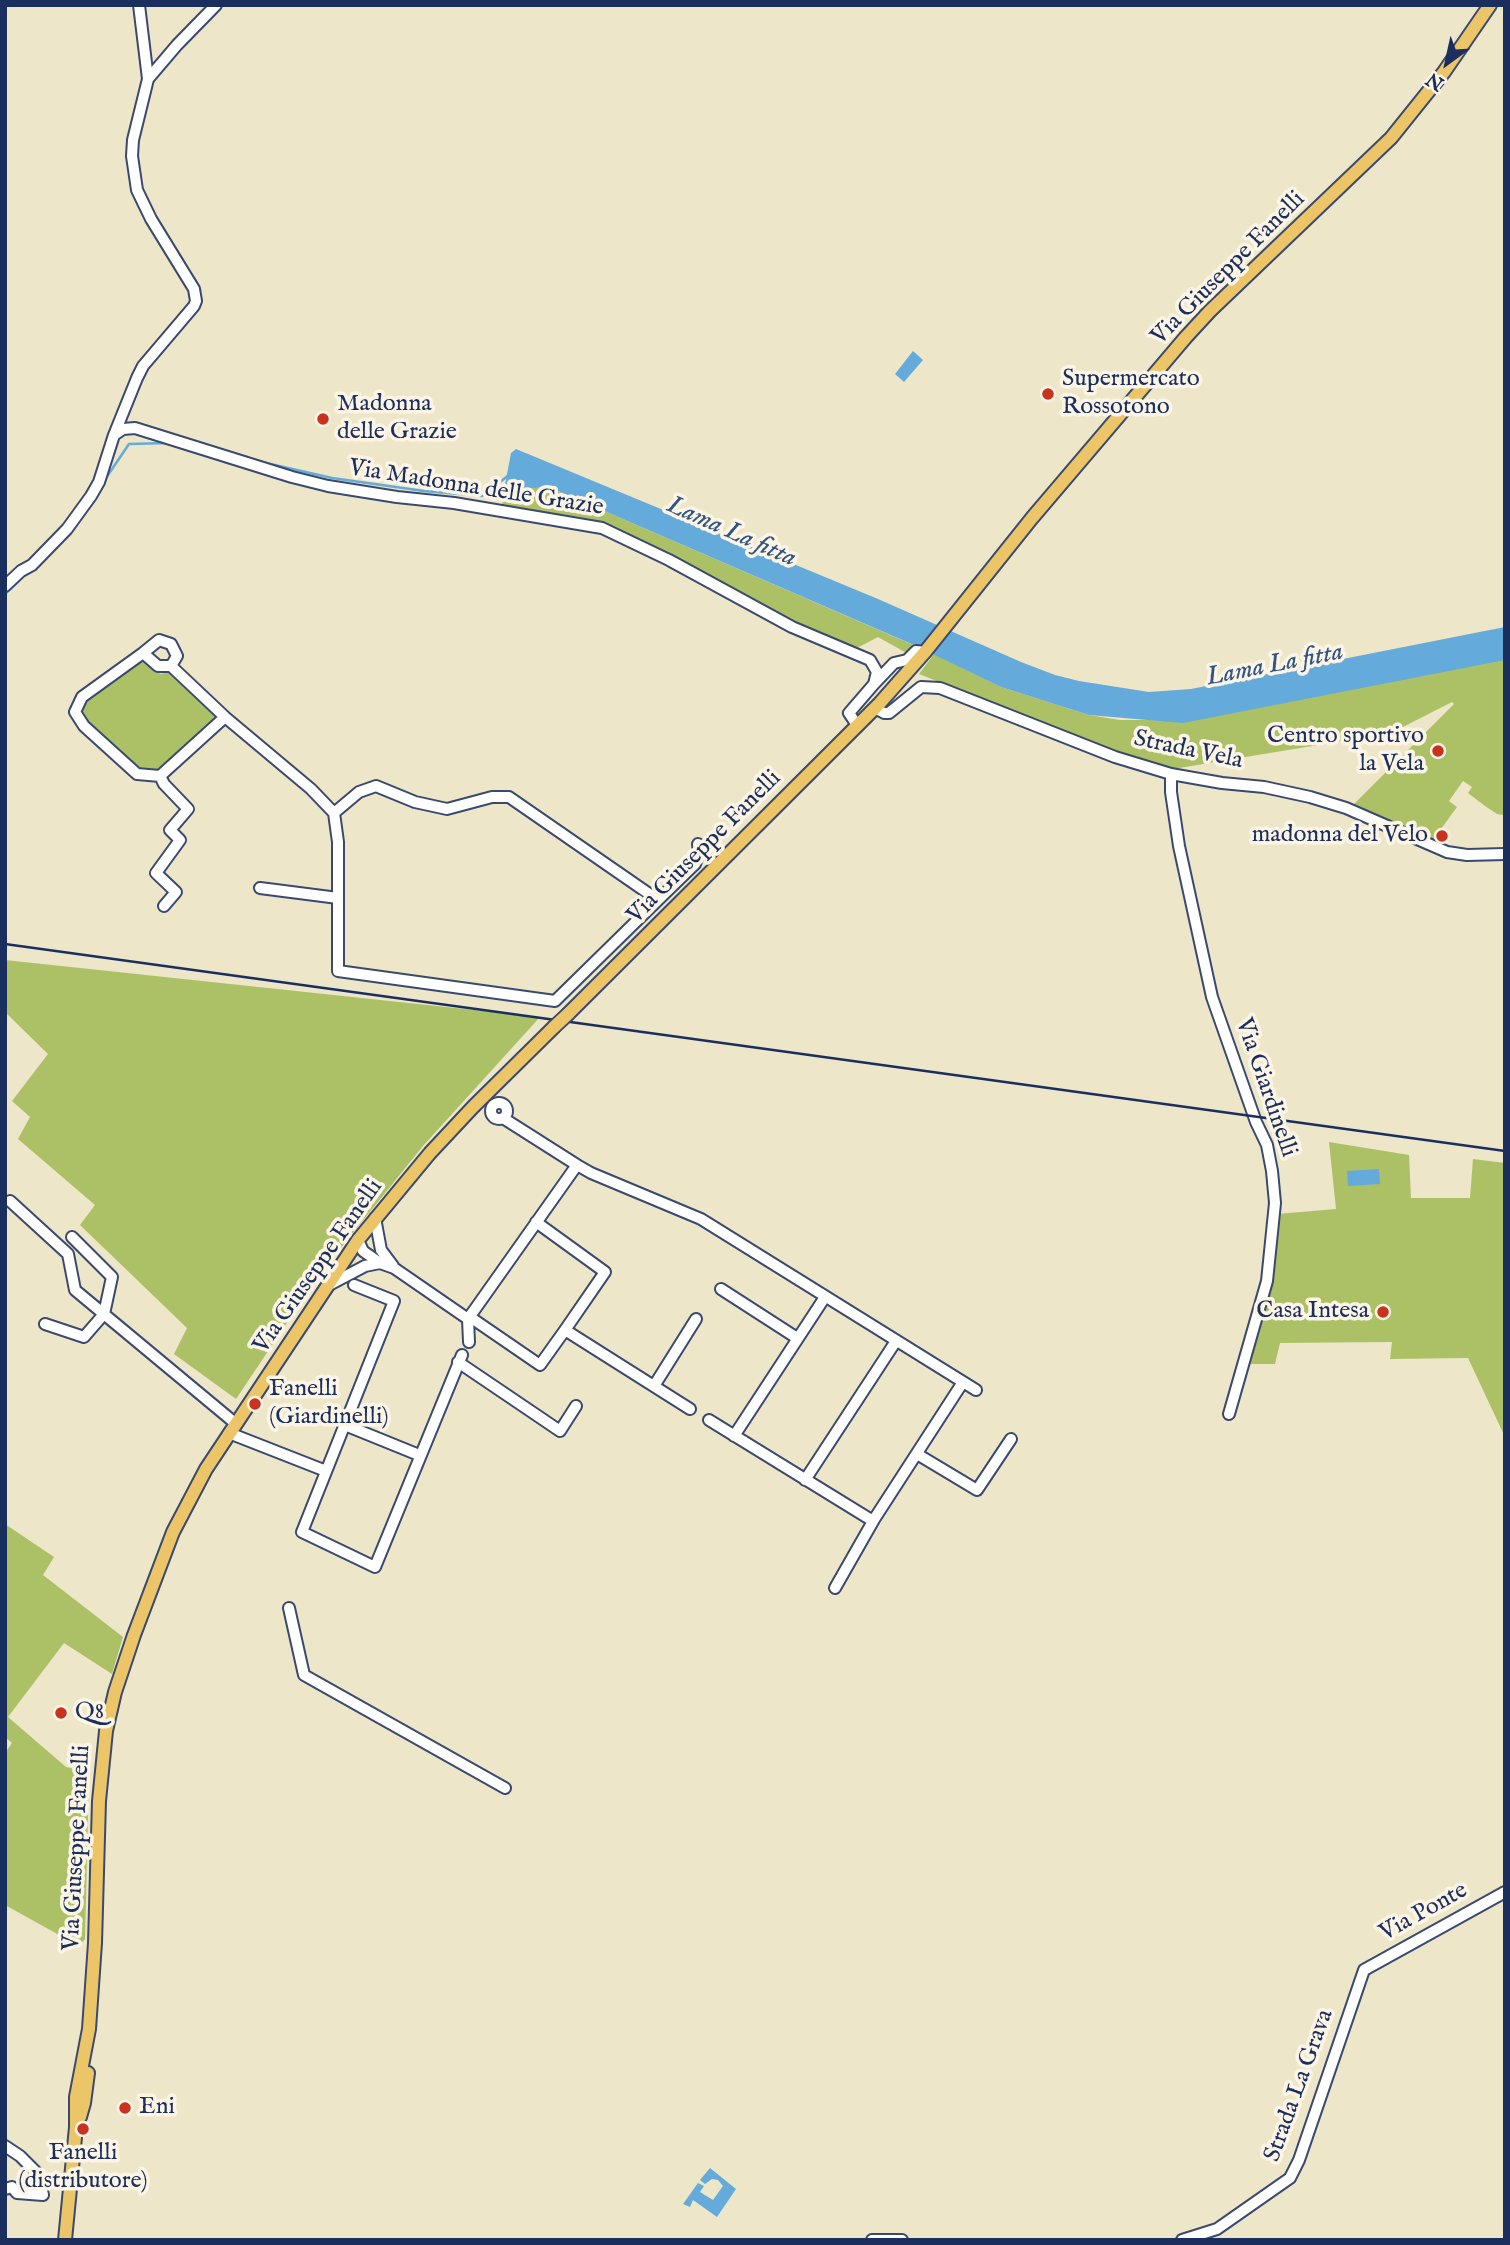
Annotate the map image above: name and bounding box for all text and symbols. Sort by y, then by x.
north arrow [1412,28,1482,98]
text: N [1422,66,1449,95]
street label: Via Giuseppe Fanelli [1146,186,1312,352]
place label: Supermercato Rossotono [1062,366,1200,422]
marker: Supermercato Rossotono [1040,386,1056,402]
place label: Madonna delle Grazie [337,391,457,447]
marker: Madonna delle Grazie [315,411,331,427]
street label: Via Madonna delle Grazie [347,455,605,523]
water label: Lama La fitta [661,491,801,575]
water label: Lama La fitta [1204,637,1346,695]
place label: Centro sportivo la Vela [1267,723,1424,779]
street label: Strada Vela [1131,725,1245,777]
marker: Centro sportivo la Vela [1430,743,1446,759]
street label: Via Giuseppe Fanelli [622,765,788,931]
place label: madonna del Velo [1252,822,1428,850]
marker: madonna del Velo [1434,828,1450,844]
street label: Via Giardinelli [1228,1015,1302,1161]
street label: Via Giuseppe Fanelli [248,1174,390,1360]
place label: Casa Intesa [1256,1298,1369,1326]
marker: Casa Intesa [1375,1304,1391,1320]
place label: Fanelli (Giardinelli) [269,1376,389,1432]
marker: Fanelli (Giardinelli) [247,1396,263,1412]
place label: Q8 [75,1699,104,1727]
marker: Q8 [53,1705,69,1721]
street label: Via Giuseppe Fanelli [58,1744,98,1952]
street label: Via Ponte [1375,1877,1473,1949]
street label: Strada La Grava [1259,2006,1341,2166]
place label: Eni [139,2094,175,2122]
marker: Eni [117,2100,133,2116]
marker: Fanelli (distributore) [75,2121,91,2137]
place label: Fanelli (distributore) [18,2140,148,2196]

